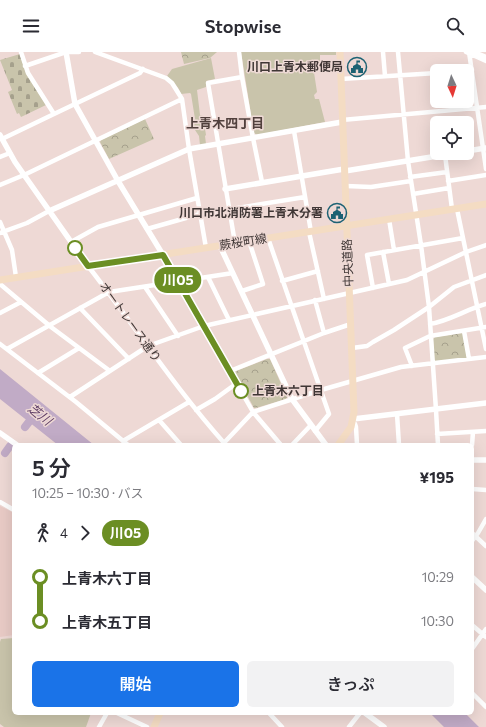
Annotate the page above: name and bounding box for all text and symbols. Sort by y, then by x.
icon: menu [20,15,42,37]
text: Stopwise [205,15,281,37]
icon: search [444,15,466,37]
public building icon: 川口上青木郵便局 [346,56,368,78]
place label: 川口上青木郵便局 [247,59,343,73]
north arrow [430,64,474,108]
map controls [430,64,474,160]
district label: 上青木四丁目 [186,115,264,131]
button: locate [430,116,474,160]
public building icon: 川口市北消防署上青木分署 [326,202,348,224]
place label: 川口市北消防署上青木分署 [179,205,323,219]
street label: 蕨桜町線 [218,230,268,252]
street label: 中央道路 [339,239,355,287]
unlabelled marker [67,240,83,256]
line badge: 川05 [155,267,201,293]
text: 川05 [162,271,194,288]
street label: オートレース通り [97,279,165,364]
marker: 上青木六丁目 [233,383,249,399]
place label: 上青木六丁目 [252,383,324,397]
water label: 芝川 [25,400,57,430]
text: 5 分 [32,454,71,481]
text: ¥195 [420,468,454,486]
text: 10:25 – 10:30 · バス [32,485,143,501]
icon: walk [32,522,54,544]
icon: forward [74,522,96,544]
text: 川05 [110,524,141,541]
text: 4 [60,525,68,541]
text: 上青木六丁目 [62,569,152,587]
text: 10:29 [422,569,454,585]
text: 上青木五丁目 [62,613,152,631]
text: 10:30 [421,613,454,629]
button: 開始 [32,661,239,707]
button: きっぷ [247,661,454,707]

